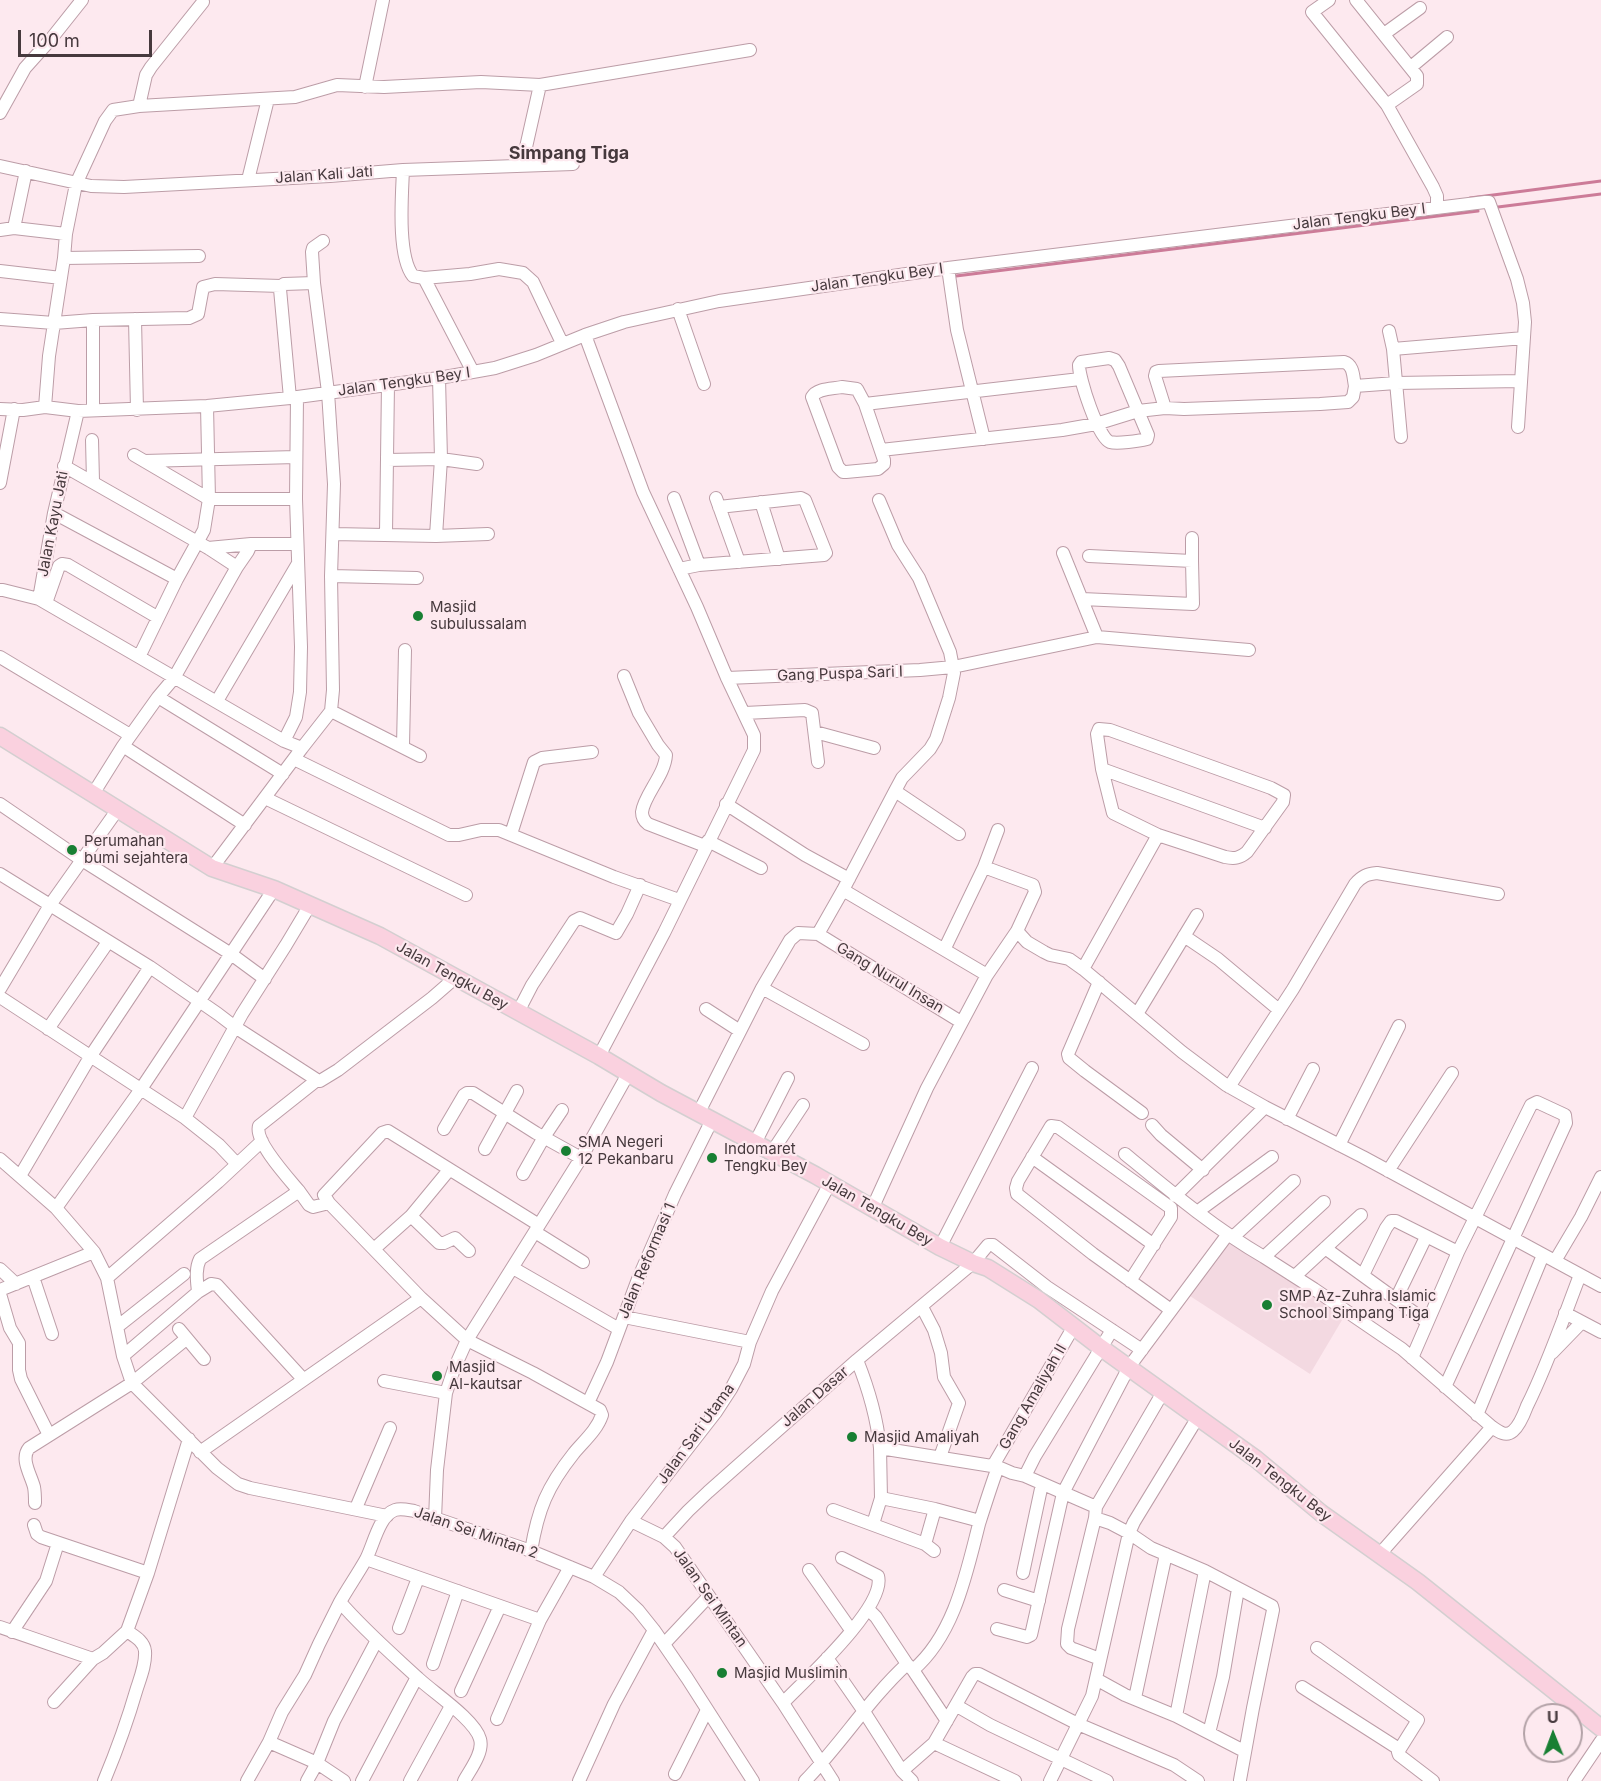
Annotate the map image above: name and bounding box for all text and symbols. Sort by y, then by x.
scale bar [21,18,154,56]
text: 100 m [29,30,80,51]
district label: Simpang Tiga [509,143,629,165]
street label: Jalan Kali Jati [275,163,373,187]
street label: Jalan Tengku Bey I [1292,200,1426,234]
street label: Jalan Tengku Bey I [810,260,944,296]
street label: Jalan Tengku Bey I [337,364,471,400]
street label: Jalan Kayu Jati [34,470,72,578]
place label: Masjid subulussalam [430,598,527,633]
marker: Masjid subulussalam [411,609,425,623]
street label: Gang Puspa Sari I [777,663,903,685]
place label: Perumahan bumi sejahtera [84,832,188,867]
marker: Perumahan bumi sejahtera [65,843,79,857]
street label: Jalan Tengku Bey [393,938,511,1014]
street label: Gang Nurul Insan [833,939,947,1017]
place label: SMA Negeri 12 Pekanbaru [578,1133,674,1168]
place label: Indomaret Tengku Bey [724,1140,807,1175]
marker: SMA Negeri 12 Pekanbaru [559,1144,573,1158]
marker: Indomaret Tengku Bey [705,1151,719,1165]
street label: Jalan Tengku Bey [818,1172,936,1250]
street label: Jalan Reformasi 1 [615,1201,679,1321]
place label: SMP Az-Zuhra Islamic School Simpang Tiga [1279,1287,1436,1322]
marker: SMP Az-Zuhra Islamic School Simpang Tiga [1260,1298,1274,1312]
street label: Gang Amaliyah II [995,1341,1071,1453]
place label: Masjid Al-kautsar [449,1358,522,1393]
street label: Jalan Dasar [778,1363,852,1431]
marker: Masjid Al-kautsar [430,1369,444,1383]
street label: Jalan Sari Utama [653,1380,739,1488]
place label: Masjid Amaliyah [864,1428,979,1446]
marker: Masjid Amaliyah [845,1430,859,1444]
street label: Jalan Tengku Bey [1225,1434,1335,1526]
street label: Jalan Sei Mintan 2 [412,1503,540,1563]
street label: Jalan Sei Mintan [669,1545,751,1651]
place label: Masjid Muslimin [734,1664,848,1682]
marker: Masjid Muslimin [715,1666,729,1680]
north arrow [1523,1703,1583,1763]
text: U [1547,1707,1559,1727]

